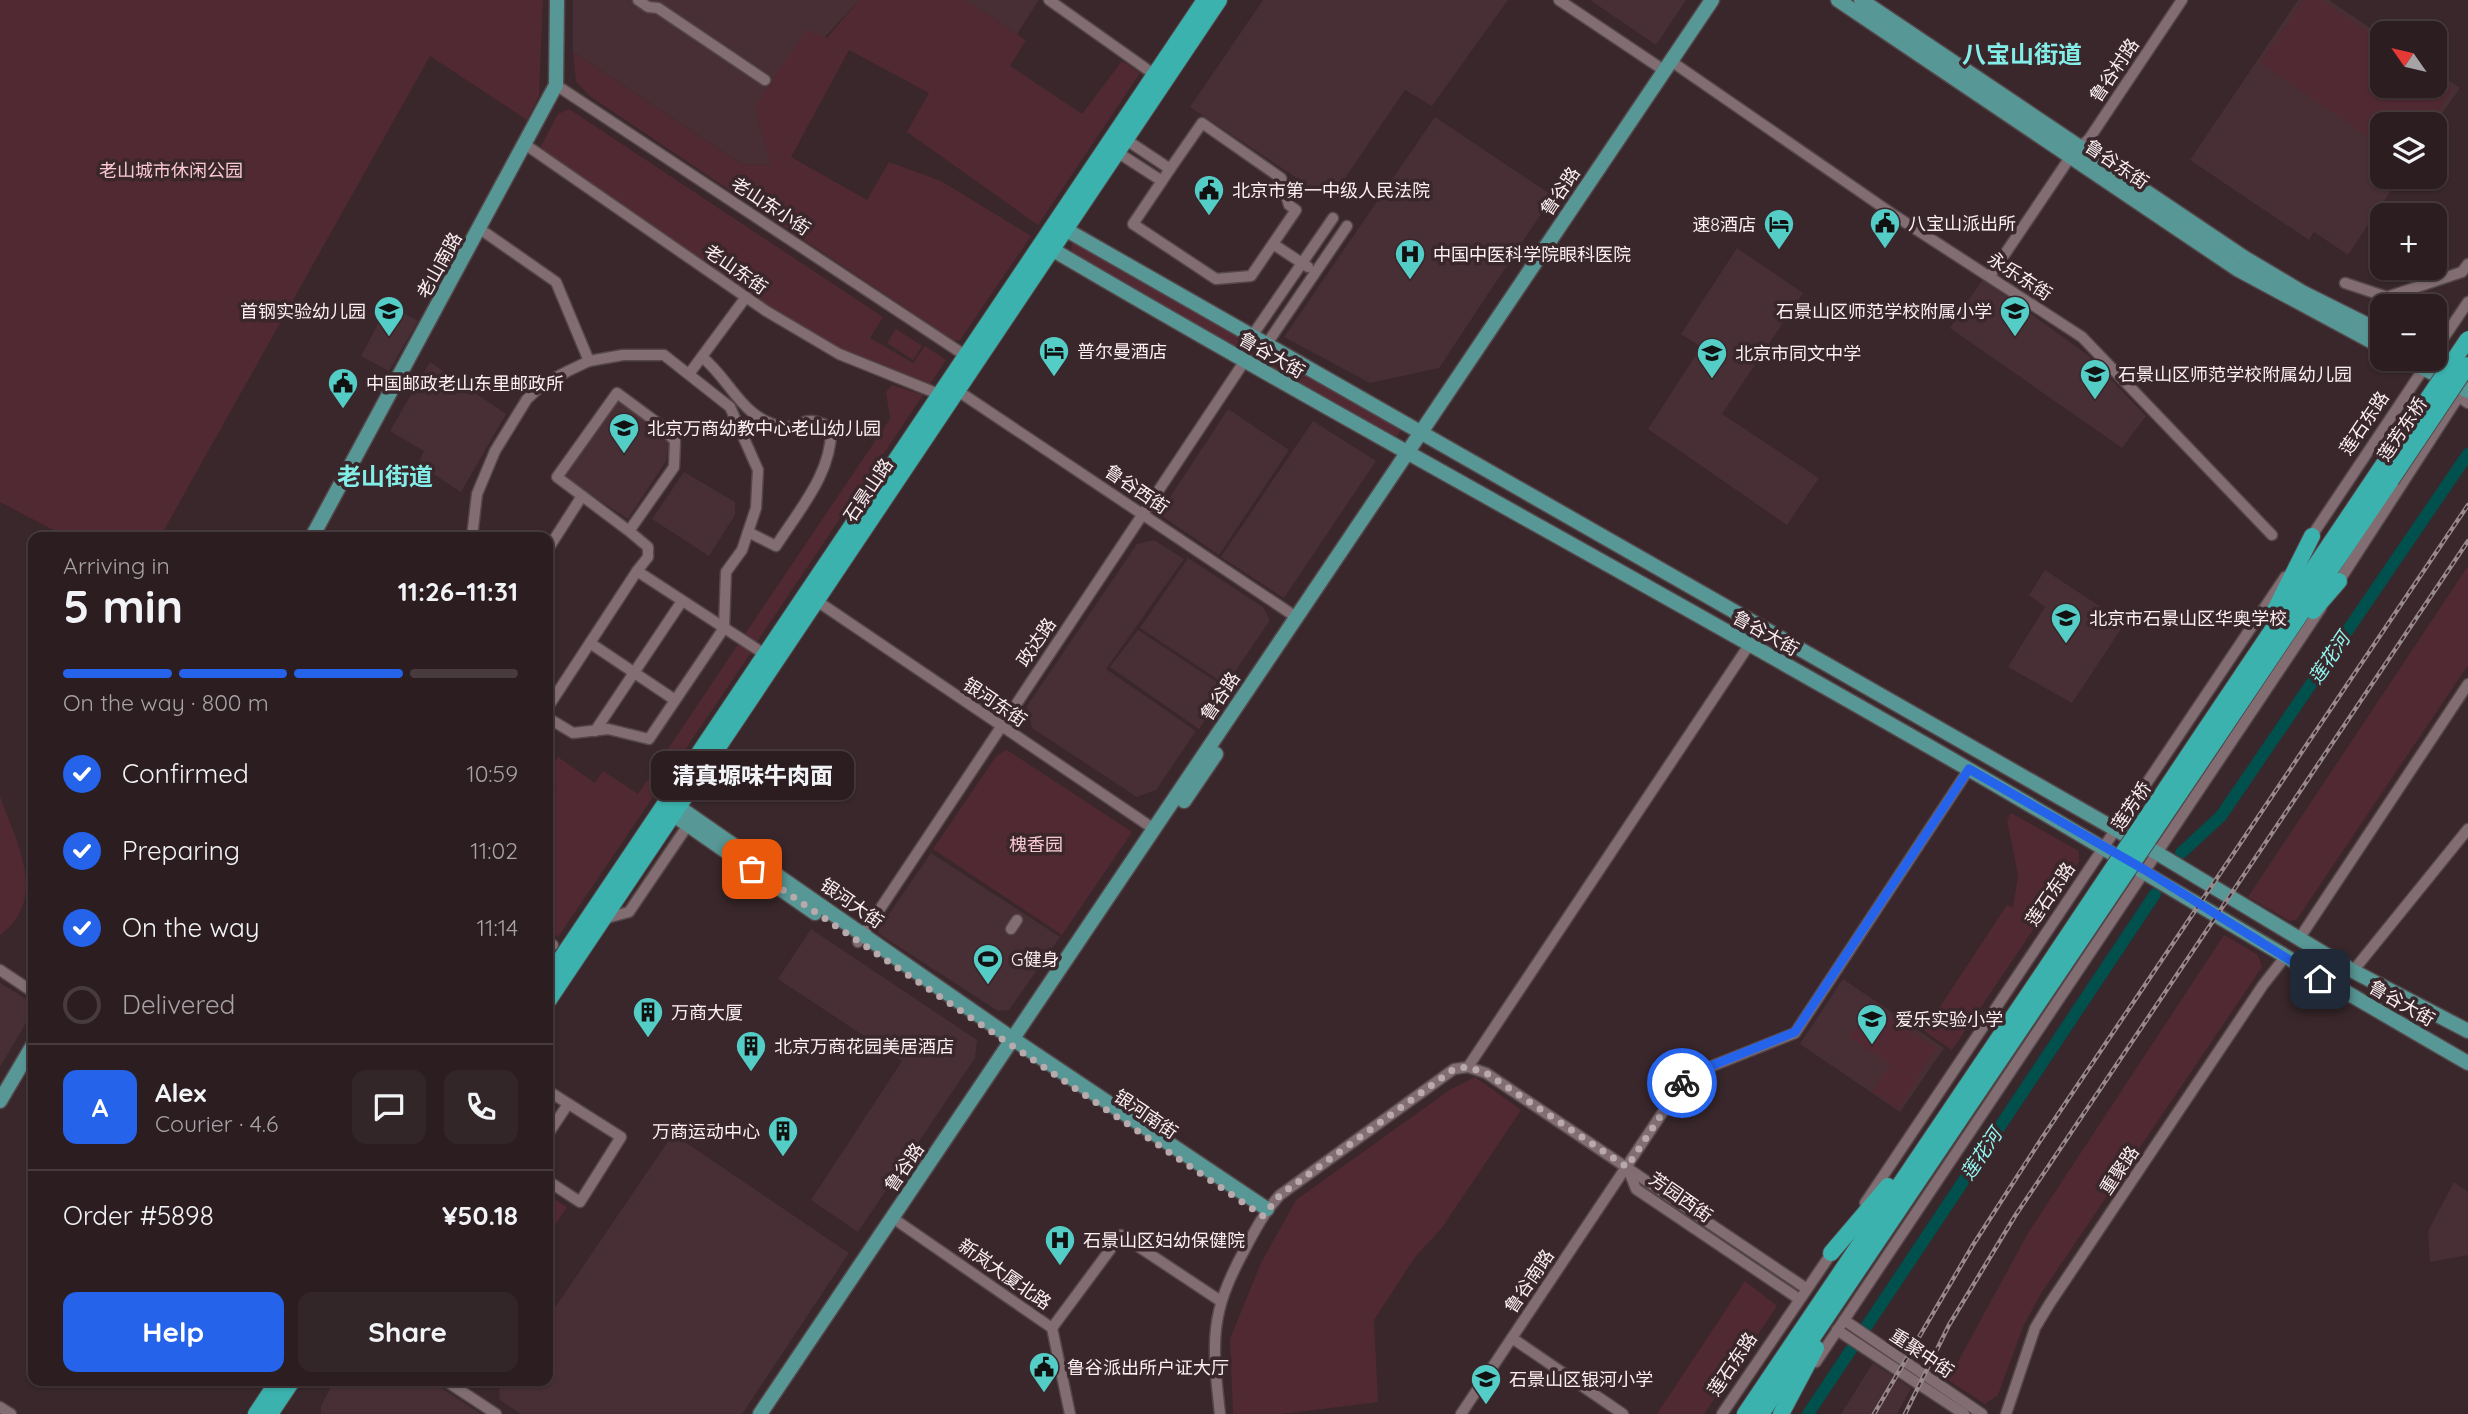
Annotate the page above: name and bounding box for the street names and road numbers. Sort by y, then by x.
street label: 鲁谷村路 [2084,34,2144,106]
street label: 鲁谷东街 [2081,134,2153,194]
street label: 鲁谷路 [1535,162,1585,220]
street label: 老山东小街 [727,172,815,240]
street label: 老山南路 [411,228,467,302]
street label: 老山东街 [700,239,772,299]
street label: 永乐东街 [1984,247,2056,305]
street label: 鲁谷大街 [1235,327,1309,383]
street label: 莲石东路 [2334,387,2394,459]
street label: 莲芳东桥 [2372,393,2432,465]
street label: 石景山路 [838,454,898,526]
street label: 鲁谷西街 [1101,459,1173,519]
street label: 鲁谷大街 [1729,605,1803,661]
street label: 政达路 [1011,613,1061,671]
street label: 鲁谷路 [1195,667,1245,725]
street label: 银河东街 [959,672,1031,732]
street label: 莲芳桥 [2106,777,2156,835]
street label: 莲石东路 [2020,858,2080,930]
street label: 银河大街 [816,873,888,933]
street label: 鲁谷大街 [2365,975,2439,1031]
street label: 银河南街 [1110,1084,1182,1144]
street label: 鲁谷路 [879,1138,929,1196]
street label: 重聚路 [2094,1141,2144,1199]
street label: 芳园西街 [1645,1167,1717,1227]
street label: 新岚大厦北路 [954,1234,1056,1314]
street label: 鲁谷南路 [1499,1245,1559,1317]
street label: 重聚中街 [1886,1323,1958,1383]
street label: 莲石东路 [1702,1328,1762,1400]

